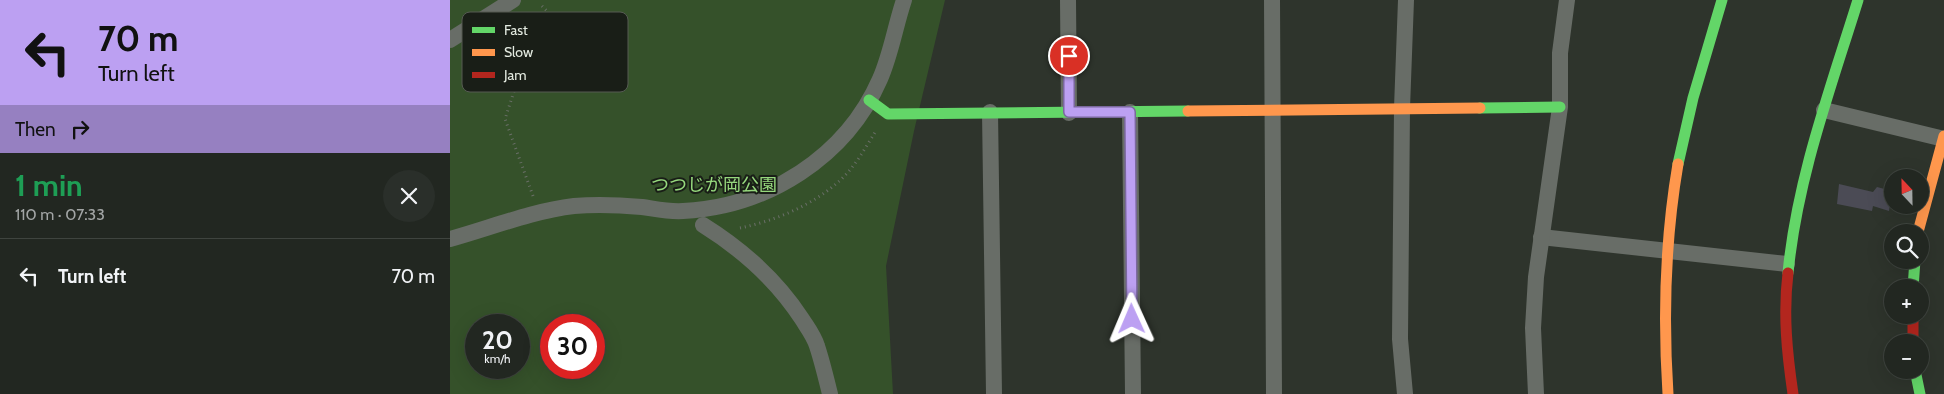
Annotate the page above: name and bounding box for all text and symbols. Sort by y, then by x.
legend [462,12,628,92]
text: 70 m [98,17,179,60]
icon: left [15,20,80,85]
text: Fast [504,21,528,39]
pin [1048,35,1090,77]
icon: arrive [1055,42,1083,70]
text: Slow [504,43,533,61]
text: Turn left [98,60,175,87]
text: Jam [503,66,526,84]
icon: right [66,115,94,143]
text: Then [15,118,56,141]
text: 1 min [15,167,83,204]
north arrow [1884,169,1929,214]
map controls [1884,169,1929,379]
button: close [383,170,435,222]
park label: つつじが岡公園 [651,174,777,196]
text: 110 m · 07:33 [15,205,105,224]
button: search [1884,224,1929,269]
icon: left [15,262,43,290]
text: Turn left [58,265,126,288]
text: 70 m [391,265,435,288]
button: + [1884,279,1929,324]
position arrow [1105,292,1157,344]
speed limit sign: 30 [540,314,605,379]
text: 20 [482,325,513,355]
button: − [1884,334,1929,379]
text: km/h [484,351,511,366]

